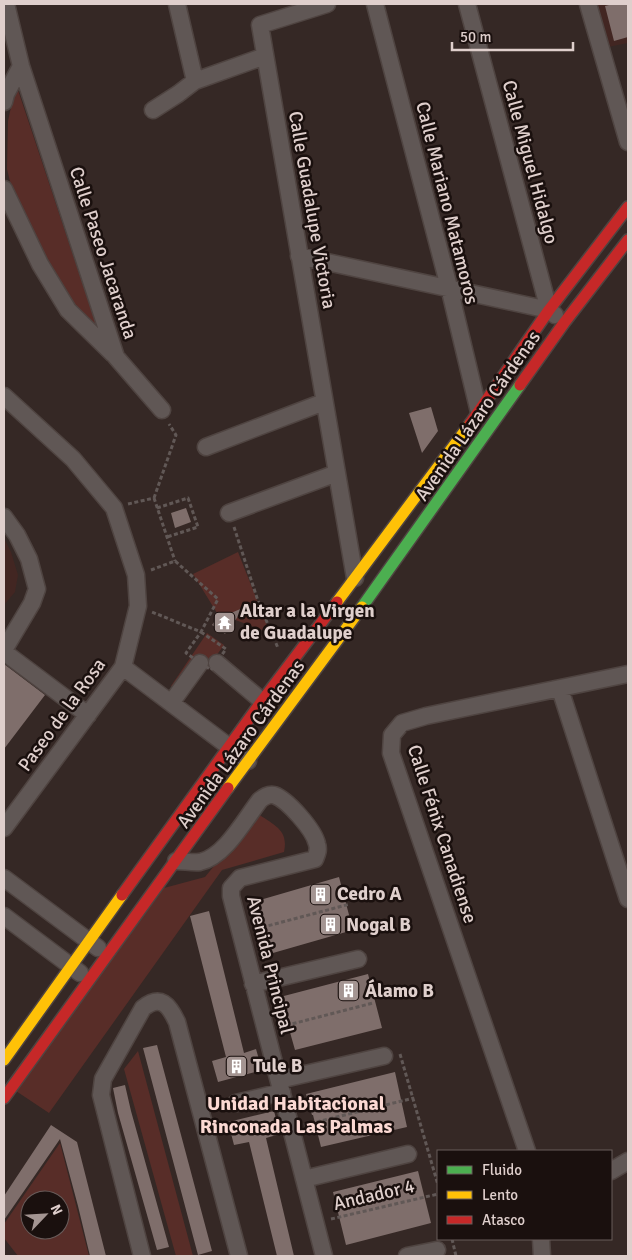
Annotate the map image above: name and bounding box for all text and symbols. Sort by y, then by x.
scale bar [452,20,573,52]
text: 50 m [460,28,491,46]
street label: Calle Miguel Hidalgo [497,77,563,247]
street label: Calle Mariano Matamoros [410,99,484,307]
street label: Calle Guadalupe Victoria [283,109,341,311]
street label: Calle Paseo Jacaranda [64,164,142,342]
street label: Avenida Lázaro Cárdenas [410,326,546,506]
place label: Altar a la Virgen de Guadalupe [240,599,375,645]
temple icon: Altar a la Virgen de Guadalupe [212,610,236,634]
street label: Paseo de la Rosa [13,654,111,776]
street label: Avenida Lázaro Cárdenas [172,655,310,833]
street label: Calle Fénix Canadiense [402,742,482,926]
building icon: Cedro A [309,882,333,906]
place label: Cedro A [337,882,402,906]
street label: Avenida Principal [241,893,299,1037]
building icon: Nogal B [318,913,342,937]
place label: Nogal B [346,913,411,937]
building icon: Álamo B [337,979,361,1003]
place label: Álamo B [365,979,434,1003]
building icon: Tule B [225,1054,249,1078]
place label: Tule B [253,1054,303,1078]
district label: Unidad Habitacional Rinconada Las Palmas [200,1091,392,1139]
legend [437,1150,612,1240]
text: Fluido [482,1161,522,1179]
street label: Andador 4 [331,1174,417,1216]
text: Lento [482,1186,518,1204]
north arrow [20,1190,70,1240]
text: N [47,1202,66,1218]
text: Atasco [482,1211,525,1229]

